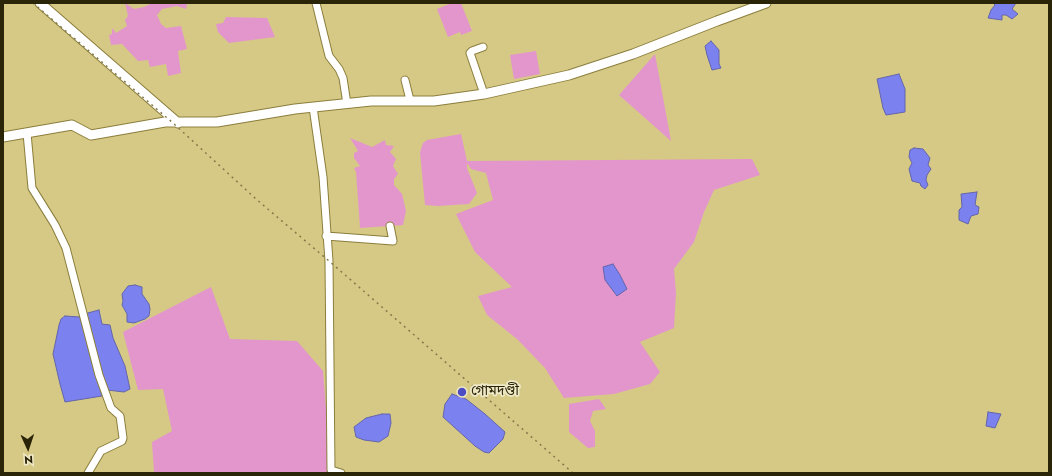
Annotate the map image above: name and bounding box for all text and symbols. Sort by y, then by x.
place label: গোমদণ্ডী [471,384,519,400]
marker: গোমদণ্ডী [456,386,468,398]
north arrow [8,428,48,468]
text: N [24,452,33,468]

